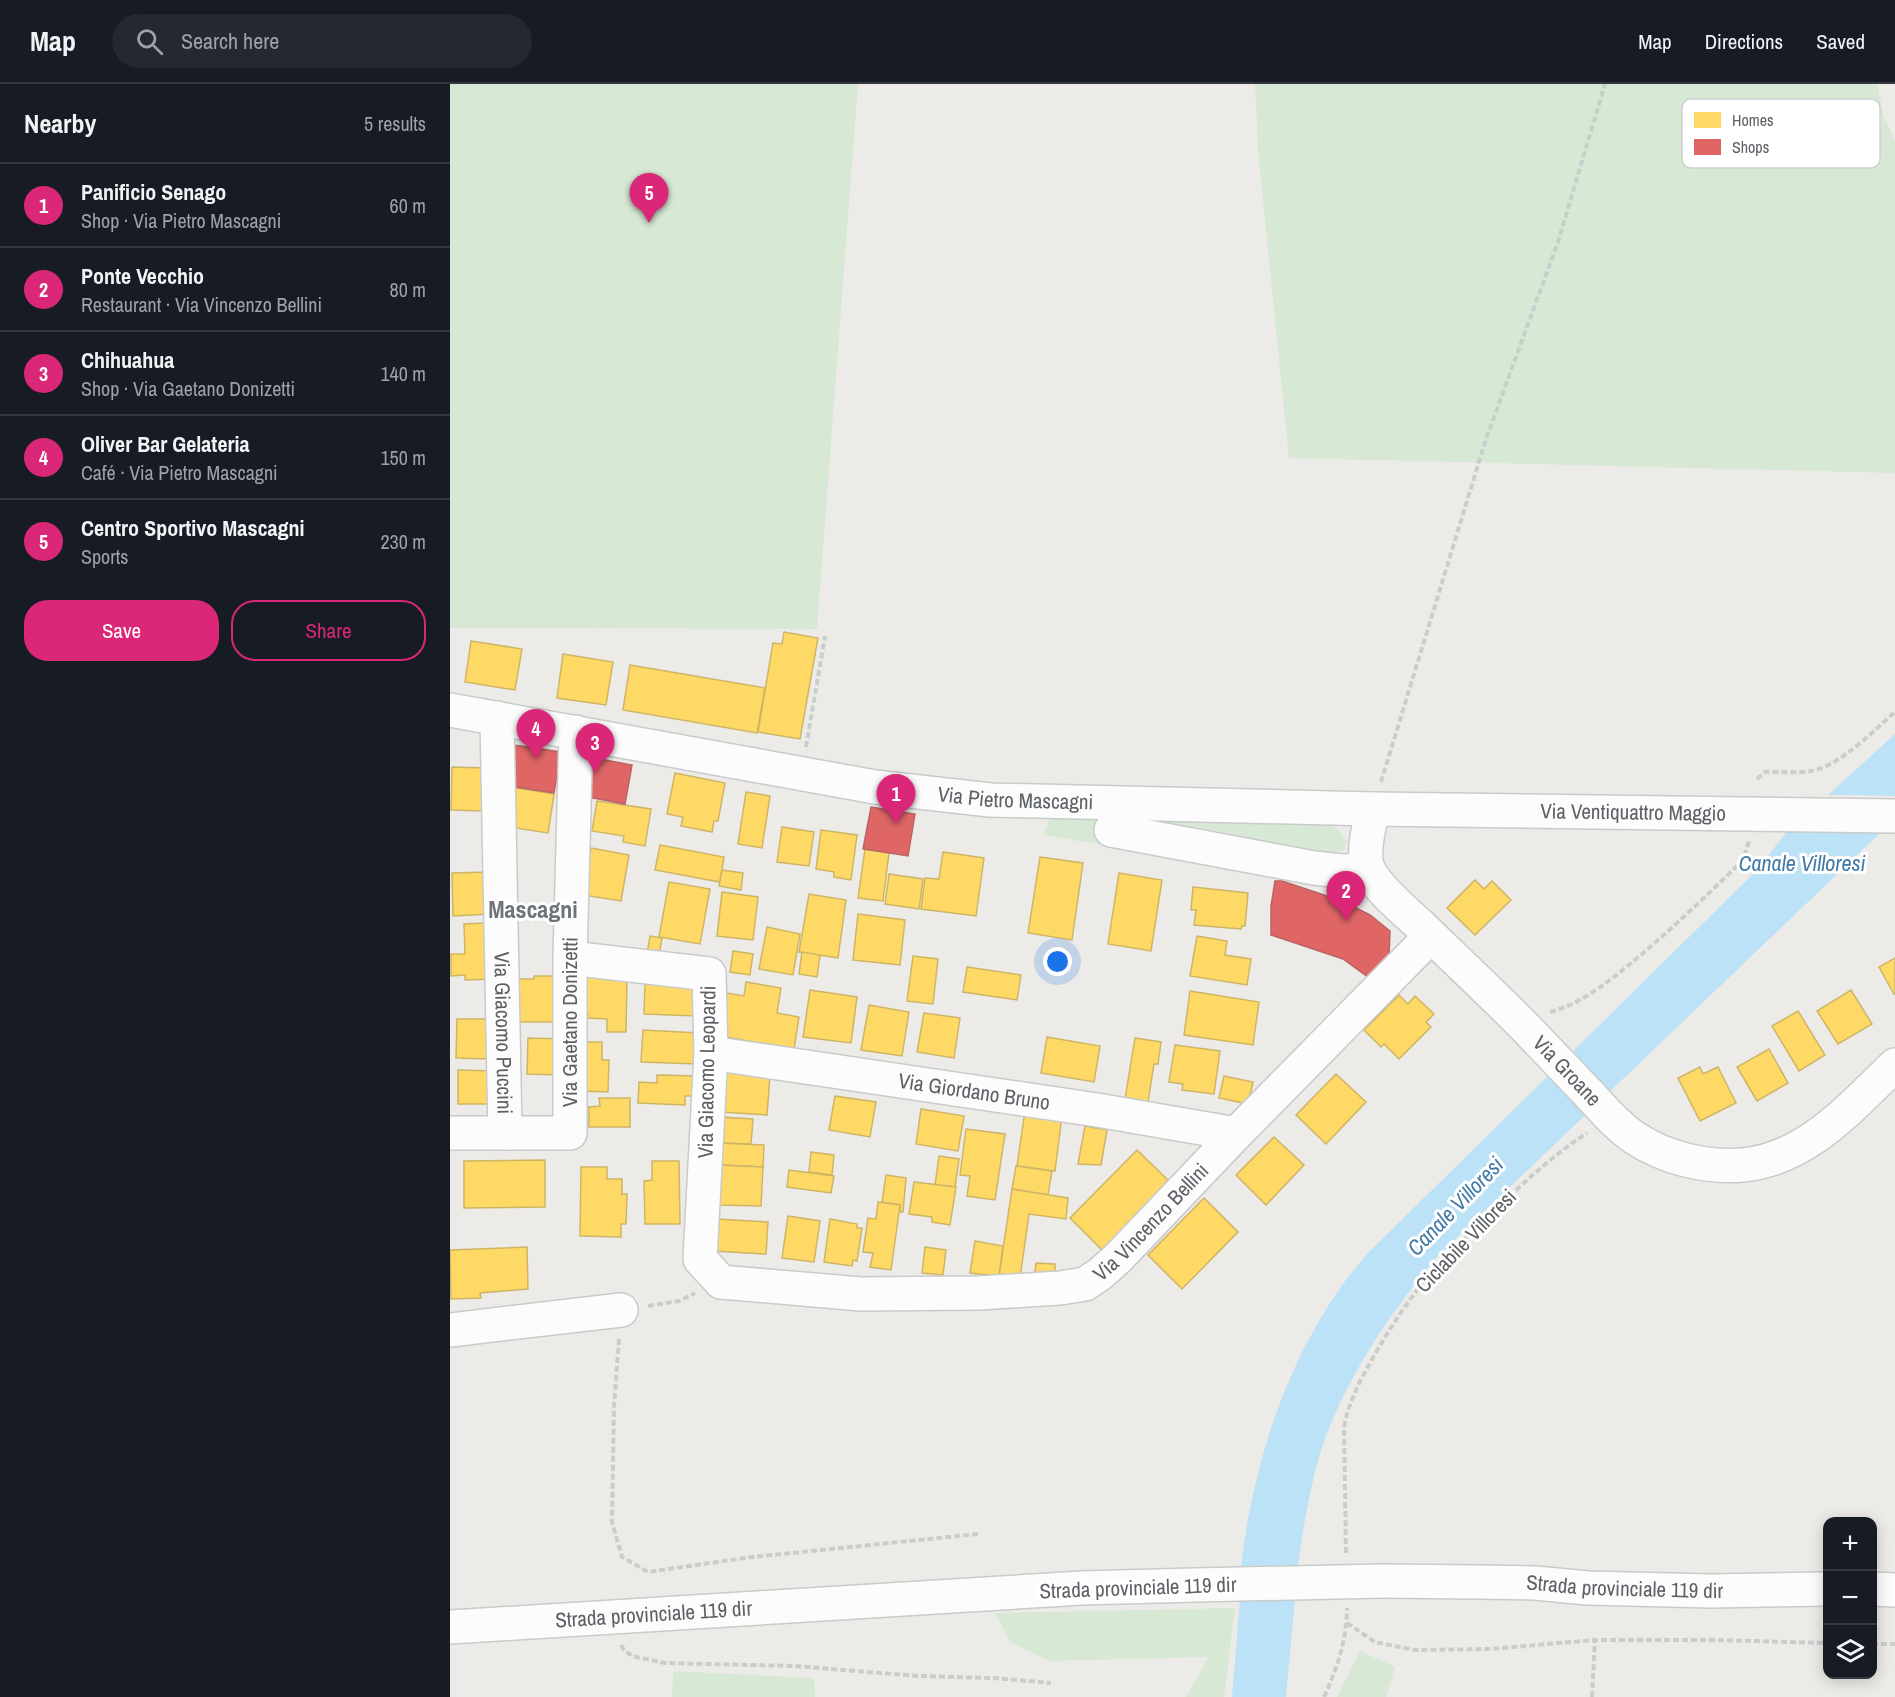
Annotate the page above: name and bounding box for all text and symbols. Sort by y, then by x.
search box [112,14,532,68]
text: Map [30,22,76,60]
icon: search [133,25,166,58]
text: Search here [181,26,279,56]
text: Map [1638,27,1672,56]
text: Directions [1705,27,1783,56]
text: Saved [1816,27,1865,56]
legend [1682,99,1880,168]
text: Nearby [24,106,96,141]
text: Homes [1732,109,1774,131]
text: 5 results [364,110,426,137]
text: Shops [1732,136,1769,158]
pin: 5 [630,174,668,223]
text: Panificio Senago [81,177,226,207]
text: 1 [39,192,48,219]
text: 60 m [390,192,426,219]
text: Shop · Via Pietro Mascagni [81,207,281,234]
text: Ponte Vecchio [81,261,204,291]
text: 2 [39,276,48,303]
text: 80 m [390,276,426,303]
text: Restaurant · Via Vincenzo Bellini [81,291,322,318]
text: Chihuahua [81,345,174,375]
text: 3 [39,360,48,387]
text: 140 m [380,360,426,387]
text: Shop · Via Gaetano Donizetti [81,375,295,402]
text: Oliver Bar Gelateria [81,429,249,459]
text: 4 [39,444,48,471]
text: 150 m [380,444,426,471]
text: Café · Via Pietro Mascagni [81,459,278,486]
text: Centro Sportivo Mascagni [81,513,305,543]
text: 5 [39,528,48,555]
text: 230 m [380,528,426,555]
text: Sports [81,543,128,570]
button: Save [24,600,219,661]
button: Share [231,600,426,661]
pin: 4 [516,710,556,759]
pin: 3 [576,724,614,773]
pin: 1 [876,774,916,824]
street label: Via Pietro Mascagni [936,779,1094,816]
street label: Via Ventiquattro Maggio [1540,796,1726,828]
water label: Canale Villoresi [1739,848,1865,878]
pin: 2 [1326,872,1366,921]
district label: Mascagni [488,893,578,925]
street label: Via Gaetano Donizetti [555,936,585,1107]
your location [1043,947,1072,976]
street label: Via Giacomo Puccini [488,951,520,1114]
street label: Via Giacomo Leopardi [690,985,723,1159]
street label: Via Groane [1527,1029,1608,1112]
street label: Via Giordano Bruno [896,1066,1052,1117]
water label: Canale Villoresi [1400,1150,1510,1262]
street label: Via Vincenzo Bellini [1087,1157,1215,1288]
street label: Ciclabile Villoresi [1409,1182,1523,1299]
map controls [1823,1517,1877,1679]
button: + [1823,1517,1877,1571]
street label: Strada provinciale 119 dir [1526,1568,1724,1605]
street label: Strada provinciale 119 dir [1039,1570,1237,1605]
button: − [1823,1571,1877,1625]
street label: Strada provinciale 119 dir [554,1593,753,1634]
button: layers [1823,1625,1877,1679]

